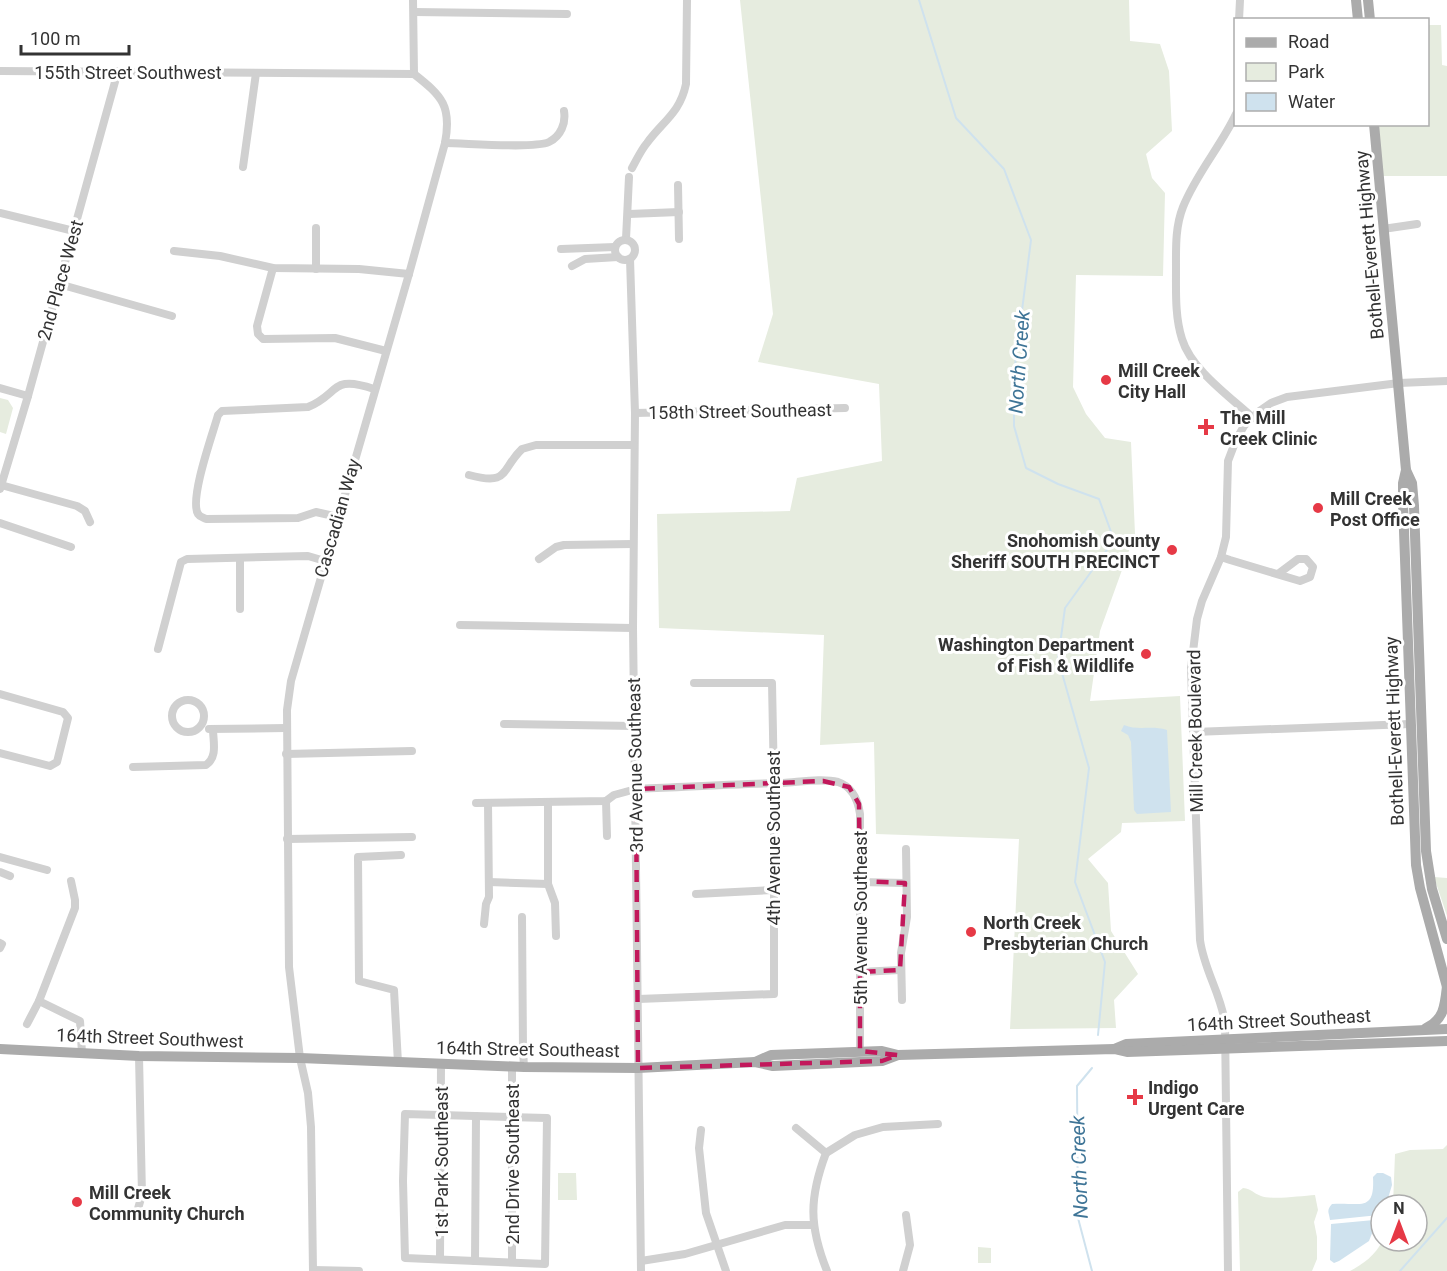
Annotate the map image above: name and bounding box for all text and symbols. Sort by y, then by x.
scale bar [21,18,129,56]
legend [1234,18,1429,126]
text: 100 m [30,28,81,49]
text: Road [1288,31,1329,52]
text: Park [1288,61,1325,82]
street label: 155th Street Southwest [34,62,222,83]
text: Water [1288,91,1335,112]
street label: Bothell-Everett Highway [1350,149,1388,340]
street label: 2nd Place West [33,217,87,343]
water label: North Creek [1003,308,1035,414]
place label: Mill Creek City Hall [1118,360,1200,402]
marker: Mill Creek City Hall [1099,373,1113,387]
street label: 158th Street Southeast [648,399,832,423]
place label: The Mill Creek Clinic [1220,407,1317,449]
marker: The Mill Creek Clinic [1197,418,1215,436]
street label: Cascadian Way [310,456,364,580]
place label: Mill Creek Post Office [1330,488,1420,530]
marker: Mill Creek Post Office [1311,501,1325,515]
place label: Snohomish County Sheriff SOUTH PRECINCT [951,530,1161,572]
marker: Snohomish County Sheriff SOUTH PRECINCT [1165,543,1179,557]
place label: Washington Department of Fish & Wildlife [938,634,1134,676]
street label: Bothell-Everett Highway [1380,636,1408,826]
marker: Washington Department of Fish & Wildlife [1139,647,1153,661]
street label: Mill Creek Boulevard [1183,649,1207,813]
street label: 3rd Avenue Southeast [623,677,647,853]
street label: 4th Avenue Southeast [763,750,784,925]
street label: 5th Avenue Southeast [850,830,871,1005]
place label: North Creek Presbyterian Church [983,912,1148,954]
marker: North Creek Presbyterian Church [964,925,978,939]
street label: 164th Street Southeast [1187,1005,1371,1035]
street label: 164th Street Southwest [56,1024,244,1052]
street label: 164th Street Southeast [436,1037,620,1061]
place label: Indigo Urgent Care [1148,1077,1245,1119]
street label: 2nd Drive Southeast [502,1084,523,1244]
street label: 1st Park Southeast [431,1086,452,1238]
marker: Indigo Urgent Care [1126,1088,1144,1106]
water label: North Creek [1065,1114,1093,1219]
place label: Mill Creek Community Church [89,1182,245,1224]
north arrow [1369,1193,1429,1253]
marker: Mill Creek Community Church [70,1195,84,1209]
text: N [1393,1199,1405,1218]

